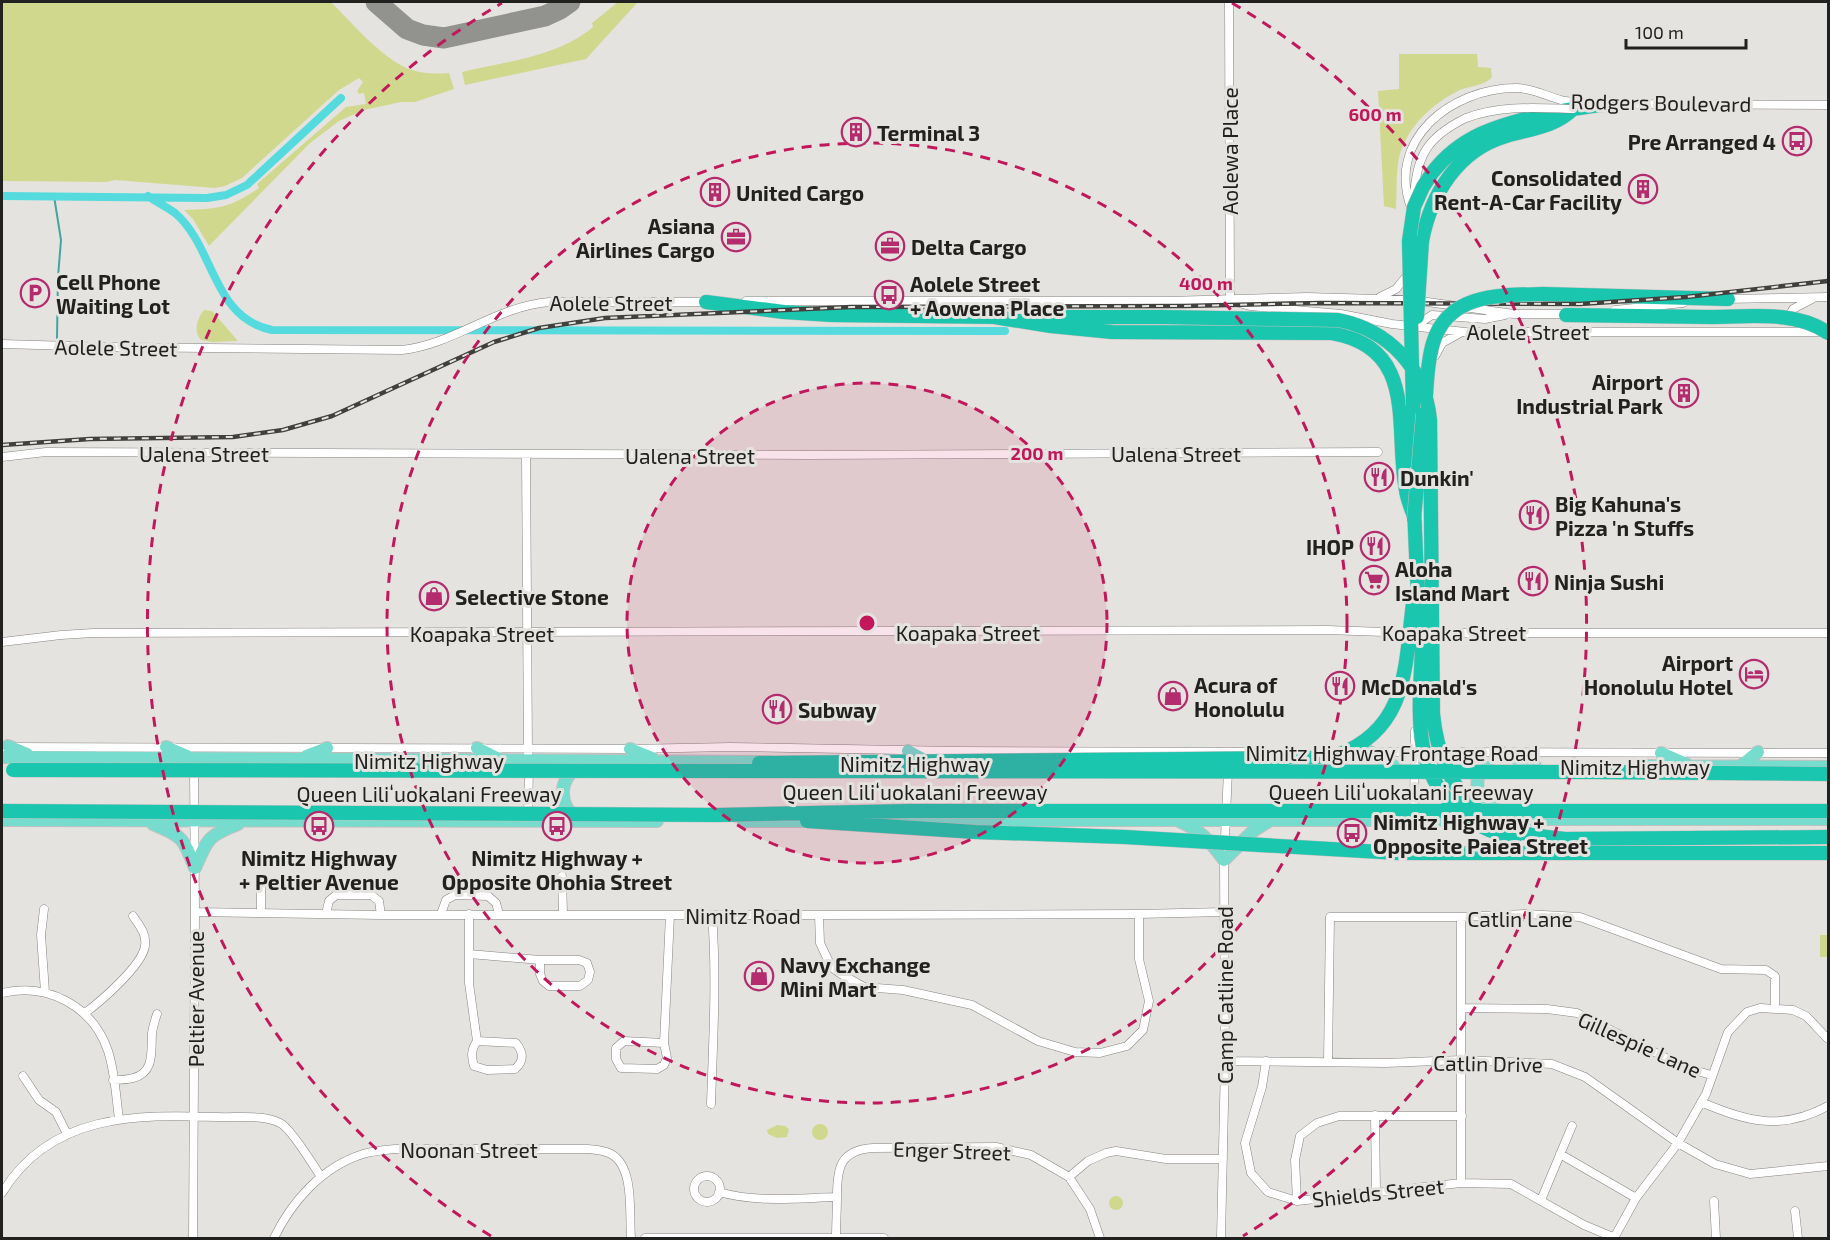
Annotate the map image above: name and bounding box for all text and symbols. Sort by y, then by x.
scale bar [1626,12,1746,50]
text: 100 m [1635,21,1684,43]
street label: Aolewa Place [1217,87,1242,215]
street label: Rodgers Boulevard [1570,88,1752,116]
text: 600 m [1348,103,1402,125]
building icon: Terminal 3 [840,116,872,148]
place label: Terminal 3 [877,120,980,145]
bus stop icon: Pre Arranged 4 [1781,125,1813,157]
place label: Pre Arranged 4 [1628,129,1776,154]
place label: Consolidated Rent-A-Car Facility [1434,165,1622,215]
building icon: Consolidated Rent-A-Car Facility [1627,173,1659,205]
building icon: United Cargo [699,176,731,208]
place label: United Cargo [736,180,864,205]
place label: Asiana Airlines Cargo [576,213,715,262]
office icon: Asiana Airlines Cargo [720,221,752,253]
office icon: Delta Cargo [874,230,906,262]
place label: Delta Cargo [911,234,1027,259]
place label: Cell Phone Waiting Lot [56,269,170,318]
place label: Aolele Street + Aowena Place [910,271,1064,320]
text: 400 m [1179,272,1233,294]
parking icon: Cell Phone Waiting Lot [19,277,51,309]
bus stop icon: Aolele Street + Aowena Place [873,279,905,311]
street label: Aolele Street [549,290,673,315]
street label: Aolele Street [1466,319,1590,344]
street label: Aolele Street [54,333,178,361]
place label: Airport Industrial Park [1516,369,1663,418]
building icon: Airport Industrial Park [1668,377,1700,409]
street label: Ualena Street [139,441,269,466]
street label: Ualena Street [1111,441,1241,466]
text: 200 m [1011,442,1063,464]
street label: Ualena Street [625,443,755,468]
restaurant icon: Dunkin' [1363,461,1395,493]
place label: Dunkin' [1400,465,1474,490]
place label: Big Kahuna's Pizza 'n Stuffs [1555,491,1694,540]
restaurant icon: Big Kahuna's Pizza 'n Stuffs [1518,499,1550,531]
restaurant icon: IHOP [1359,530,1391,562]
place label: IHOP [1306,534,1354,559]
place label: Aloha Island Mart [1395,556,1510,605]
supermarket icon: Aloha Island Mart [1358,564,1390,596]
restaurant icon: Ninja Sushi [1517,565,1549,597]
place label: Ninja Sushi [1554,569,1664,594]
shop icon: Selective Stone [418,580,450,612]
place label: Selective Stone [455,584,609,609]
centre of rings [857,613,877,633]
street label: Koapaka Street [896,620,1040,645]
street label: Koapaka Street [1382,620,1526,645]
street label: Koapaka Street [410,621,554,646]
place label: Airport Honolulu Hotel [1584,650,1733,699]
hotel icon: Airport Honolulu Hotel [1738,658,1770,690]
restaurant icon: McDonald's [1324,670,1356,702]
place label: Acura of Honolulu [1194,672,1285,721]
place label: McDonald's [1361,674,1477,699]
shop icon: Acura of Honolulu [1157,680,1189,712]
restaurant icon: Subway [761,693,793,725]
place label: Subway [798,697,877,723]
street label: Nimitz Highway Frontage Road [1246,740,1539,765]
street label: Nimitz Highway [354,748,504,773]
street label: Nimitz Highway [840,751,990,776]
street label: Nimitz Highway [1560,754,1710,779]
street label: Queen Liliʻuokalani Freeway [782,779,1048,805]
street label: Queen Liliʻuokalani Freeway [1268,779,1534,805]
street label: Queen Liliʻuokalani Freeway [296,781,562,807]
place label: Nimitz Highway + Opposite Paiea Street [1373,809,1588,858]
bus stop icon: Nimitz Highway + Peltier Avenue [303,810,335,842]
bus stop icon: Nimitz Highway + Opposite Ohohia Street [541,810,573,842]
bus stop icon: Nimitz Highway + Opposite Paiea Street [1336,817,1368,849]
place label: Nimitz Highway + Peltier Avenue [239,845,399,894]
place label: Nimitz Highway + Opposite Ohohia Street [442,845,673,894]
street label: Nimitz Road [685,903,801,928]
street label: Camp Catline Road [1212,906,1237,1084]
street label: Catlin Lane [1467,906,1573,931]
street label: Peltier Avenue [183,931,208,1067]
place label: Navy Exchange Mini Mart [780,952,931,1001]
shop icon: Navy Exchange Mini Mart [743,960,775,992]
street label: Gillespie Lane [1575,1006,1705,1082]
street label: Catlin Drive [1433,1050,1543,1076]
street label: Enger Street [893,1135,1011,1165]
street label: Noonan Street [400,1137,538,1162]
street label: Shields Street [1311,1173,1445,1211]

